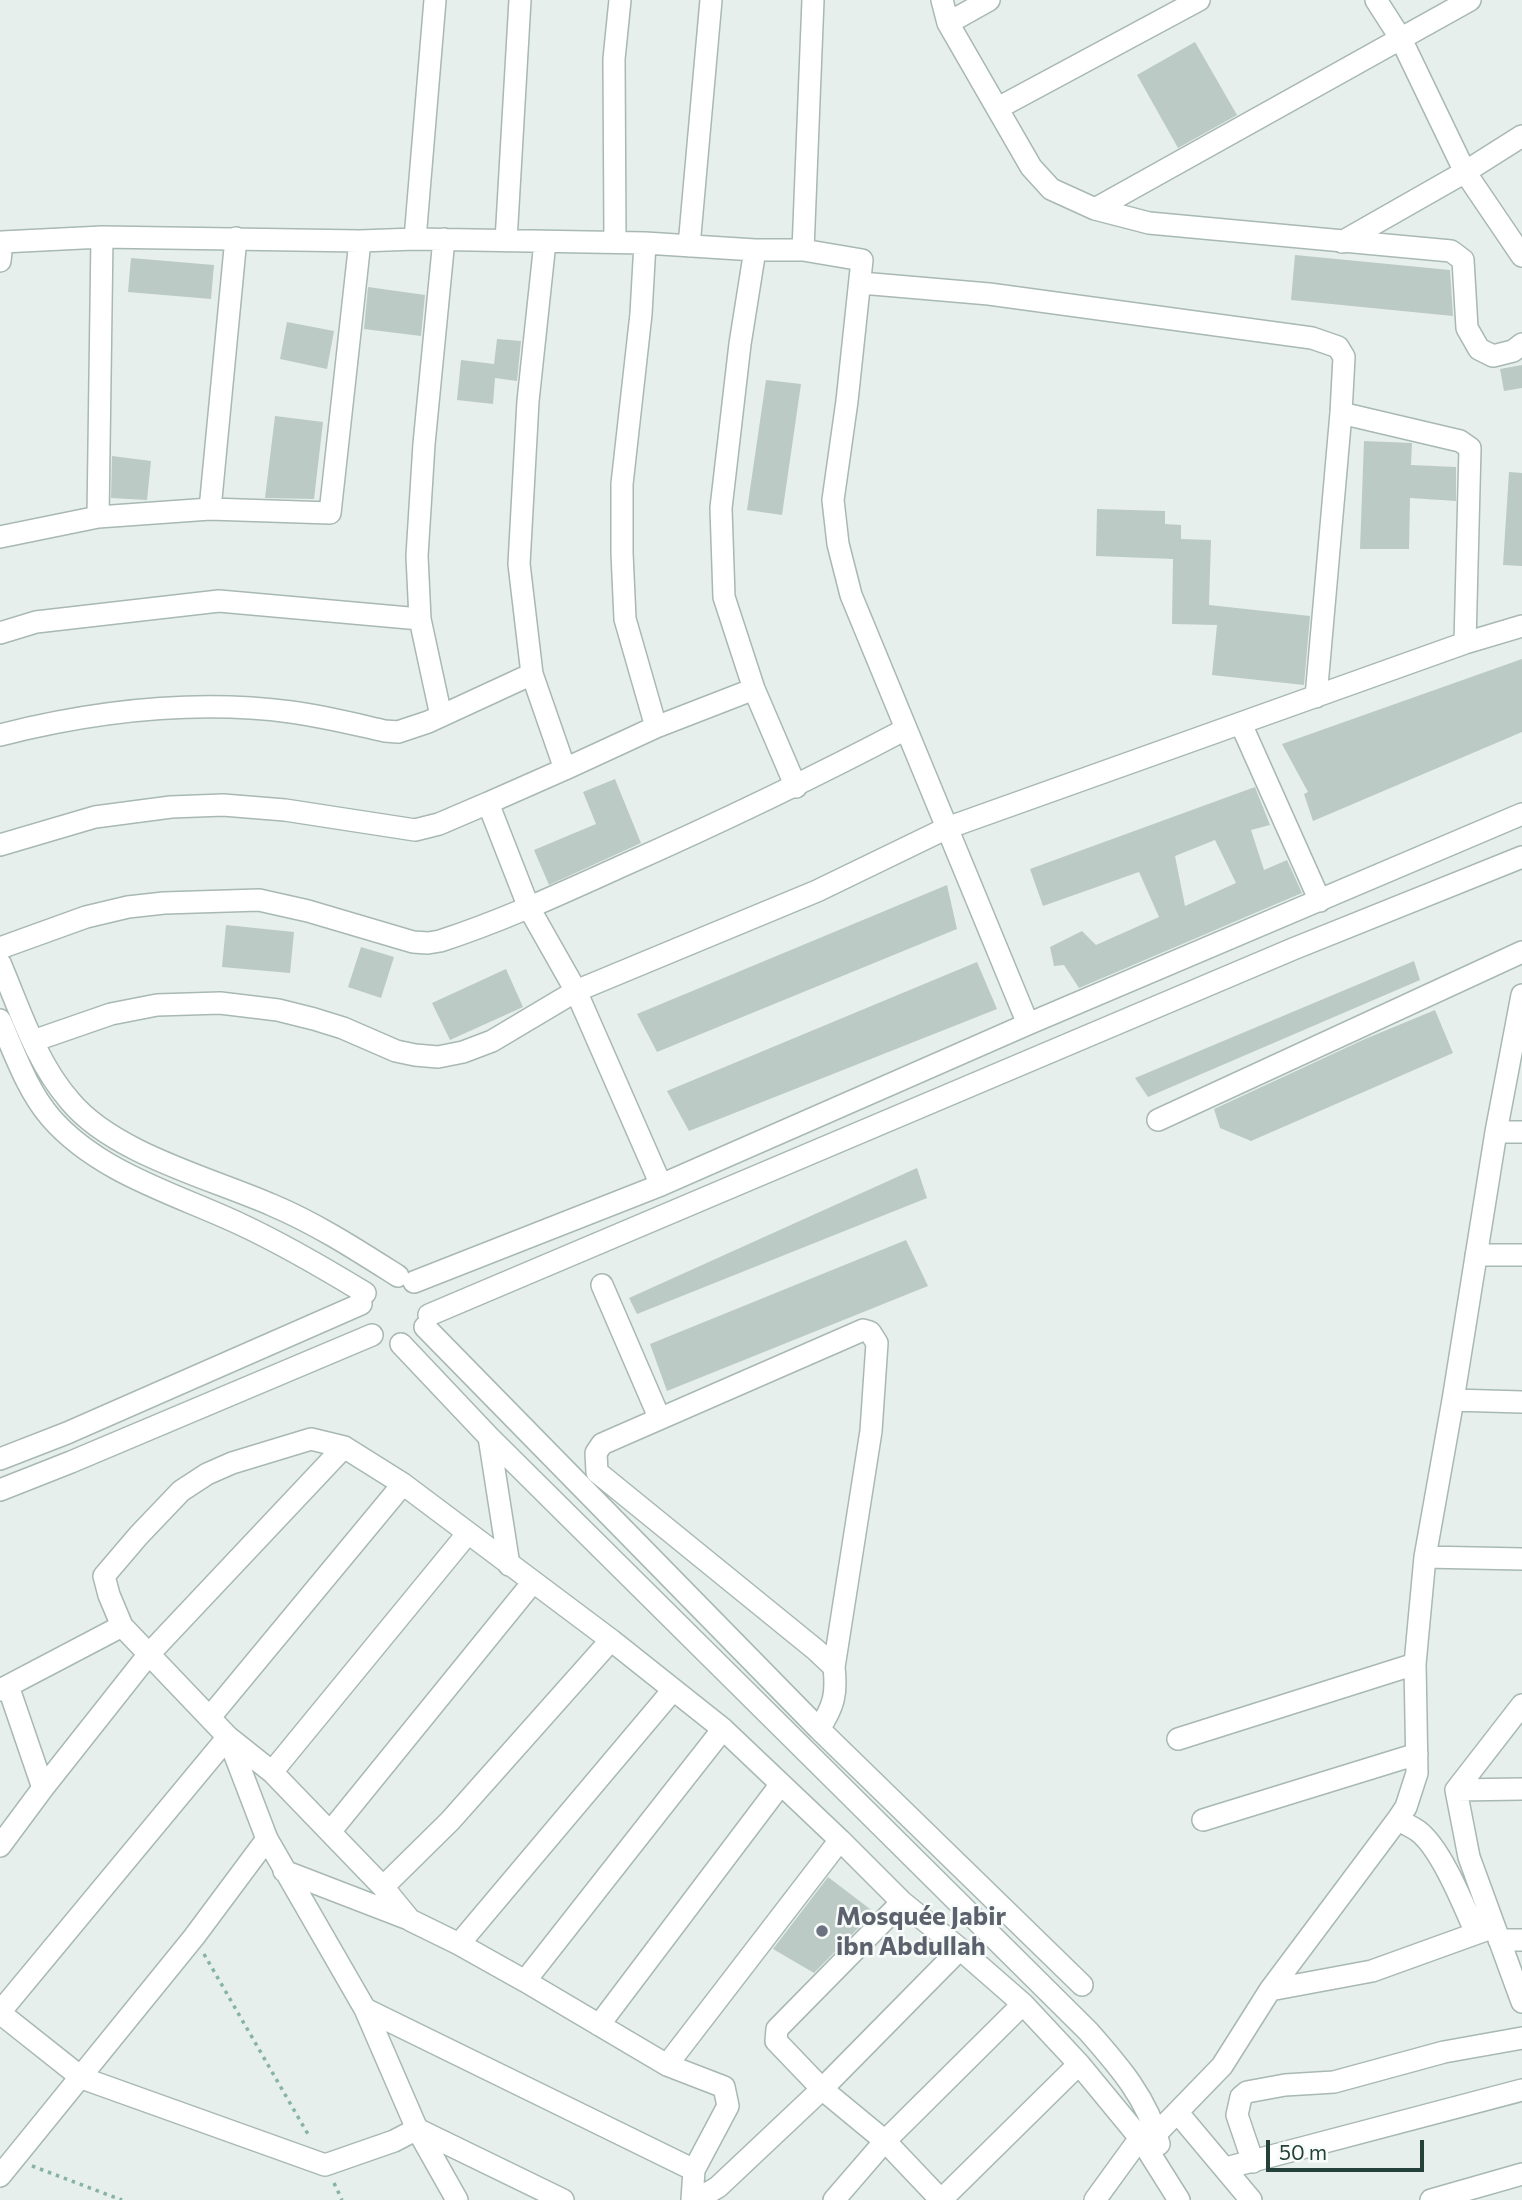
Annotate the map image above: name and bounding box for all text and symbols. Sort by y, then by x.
place label: Mosquée Jabir ibn Abdullah [836,1900,1006,1962]
marker: Mosquée Jabir ibn Abdullah [814,1923,830,1939]
scale bar [1270,2126,1428,2170]
text: 50 m [1279,2139,1327,2164]

